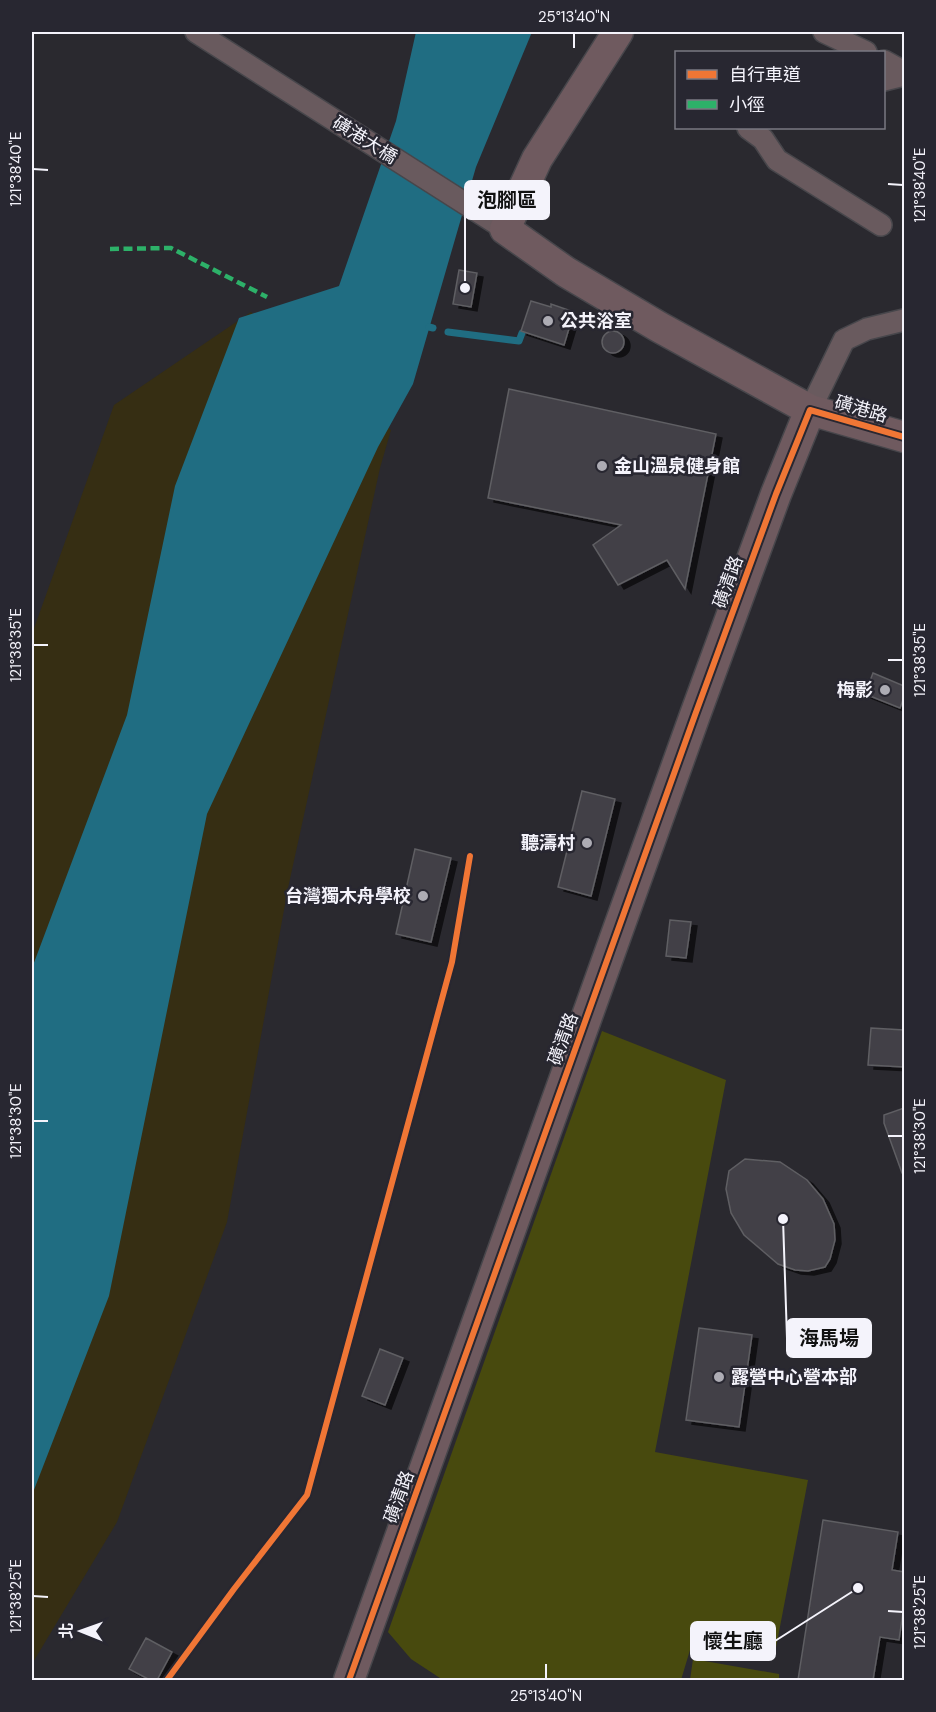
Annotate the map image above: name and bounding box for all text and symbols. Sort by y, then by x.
text: 25°13'40"N [538,7,610,27]
legend [675,51,885,129]
text: 自行車道 [729,63,801,87]
text: 小徑 [729,93,765,117]
street label: 磺港大橋 [328,111,402,169]
text: 121°38'40"E [6,132,26,206]
text: 121°38'40"E [910,148,930,222]
callout: 泡腳區 [465,181,549,219]
text: 泡腳區 [477,187,537,213]
place label: 公共浴室 [560,309,632,333]
marker: 公共浴室 [541,314,555,328]
street label: 磺港路 [832,390,890,428]
place label: 金山溫泉健身館 [614,454,740,478]
marker: 金山溫泉健身館 [595,459,609,473]
street label: 磺清路 [707,553,749,611]
text: 121°38'35"E [6,608,26,682]
text: 121°38'35"E [910,623,930,697]
place label: 梅影 [837,678,873,702]
marker: 梅影 [878,683,892,697]
place label: 聽濤村 [521,831,575,855]
marker: 聽濤村 [580,836,594,850]
place label: 台灣獨木舟學校 [285,884,411,908]
marker: 台灣獨木舟學校 [416,889,430,903]
street label: 磺清路 [542,1010,584,1068]
text: 121°38'30"E [6,1083,26,1159]
text: 121°38'30"E [910,1098,930,1174]
callout: 海馬場 [787,1319,871,1357]
text: 海馬場 [799,1325,859,1351]
place label: 露營中心營本部 [731,1365,857,1389]
marker: 露營中心營本部 [712,1370,726,1384]
street label: 磺清路 [378,1468,420,1526]
text: 121°38'25"E [6,1559,26,1633]
text: 121°38'25"E [910,1575,930,1649]
north arrow [51,1601,111,1661]
callout: 懷生廳 [691,1622,775,1660]
text: 北 [56,1623,77,1639]
text: 懷生廳 [703,1628,763,1654]
text: 25°13'40"N [510,1686,582,1706]

